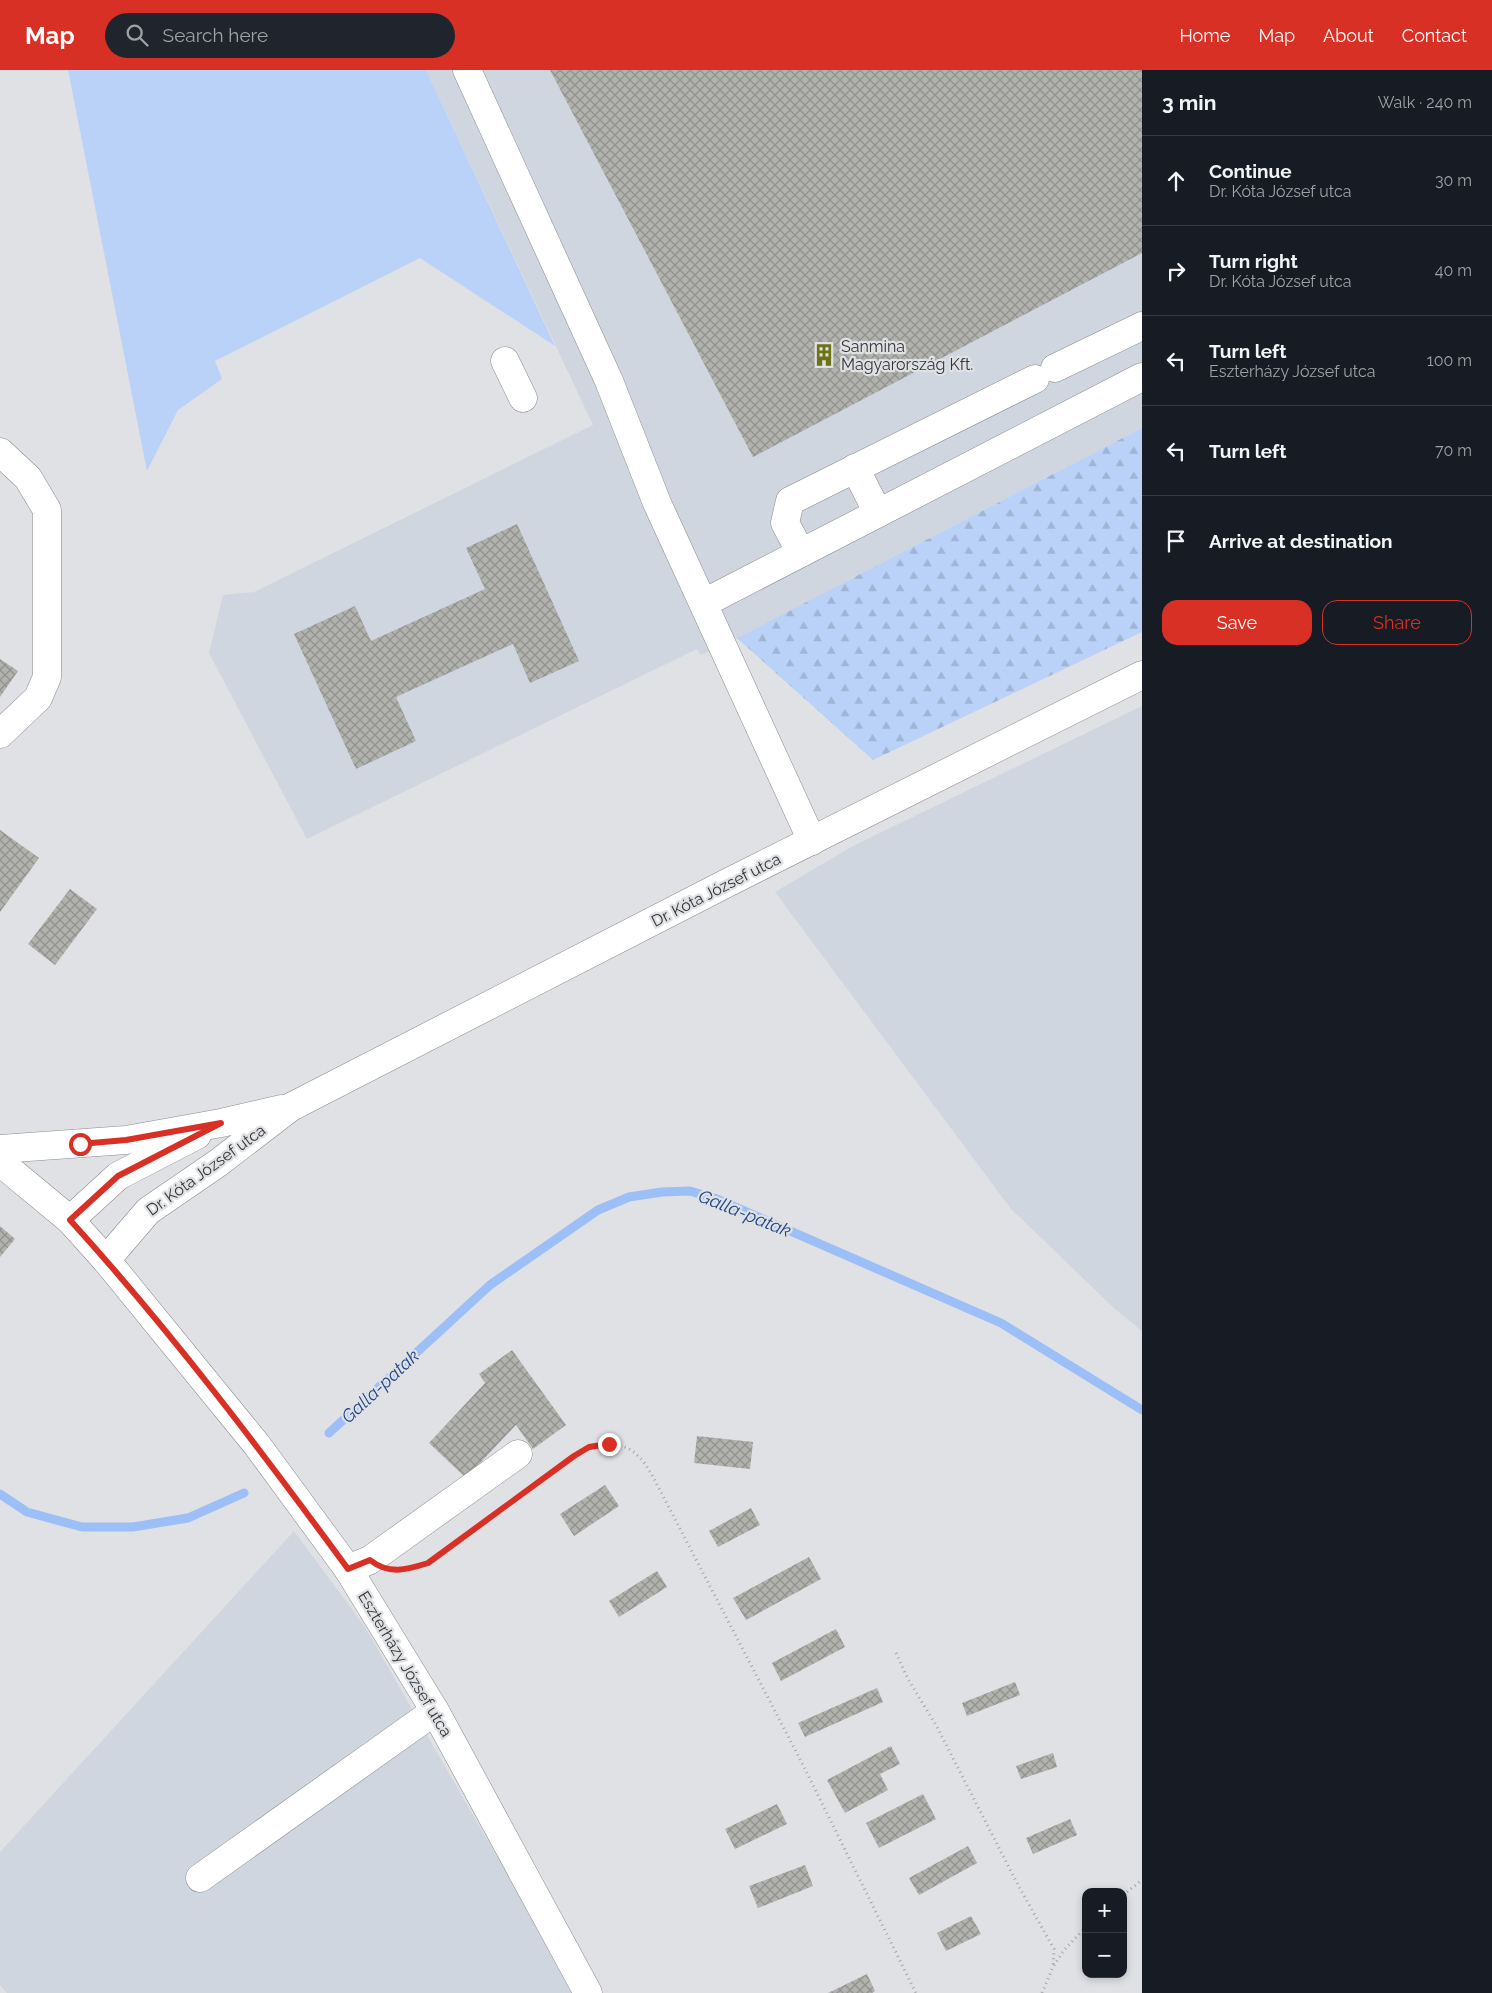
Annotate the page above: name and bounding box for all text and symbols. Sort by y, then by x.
search box [105,13,455,58]
text: Map [25,21,75,50]
icon: search [123,21,151,49]
text: Search here [163,24,268,46]
text: Home [1179,25,1230,46]
text: Map [1258,25,1295,46]
text: About [1323,25,1374,46]
text: Contact [1402,25,1467,46]
text: 3 min [1162,90,1216,115]
text: Walk · 240 m [1378,93,1472,112]
text: Continue [1209,160,1292,182]
icon: ahead [1162,167,1190,195]
text: 30 m [1435,171,1472,190]
text: Dr. Kóta József utca [1209,182,1352,201]
text: Turn right [1209,250,1298,272]
icon: right [1162,257,1190,285]
text: 40 m [1435,261,1472,280]
text: Dr. Kóta József utca [1209,272,1352,291]
place label: Sanmina Magyarország Kft. [841,337,973,374]
text: Turn left [1209,340,1286,362]
building icon: Sanmina Magyarország Kft. [811,342,837,368]
icon: left [1162,347,1190,375]
text: 100 m [1427,351,1472,370]
text: Eszterházy József utca [1209,362,1375,381]
icon: left [1162,437,1190,465]
text: Turn left [1209,440,1286,462]
text: 70 m [1435,441,1472,460]
icon: arrive [1162,527,1190,555]
text: Arrive at destination [1209,530,1393,552]
button: Save [1162,600,1312,645]
button: Share [1322,600,1472,645]
street label: Dr. Kóta József utca [648,849,784,931]
street label: Dr. Kóta József utca [143,1120,269,1220]
route start [69,1133,92,1156]
water label: Galla-patak [696,1185,795,1241]
water label: Galla-patak [337,1345,423,1427]
route end [598,1433,621,1456]
street label: Eszterházy József utca [354,1588,456,1740]
map controls [1082,1888,1127,1978]
button: + [1082,1888,1127,1933]
button: − [1082,1933,1127,1978]

